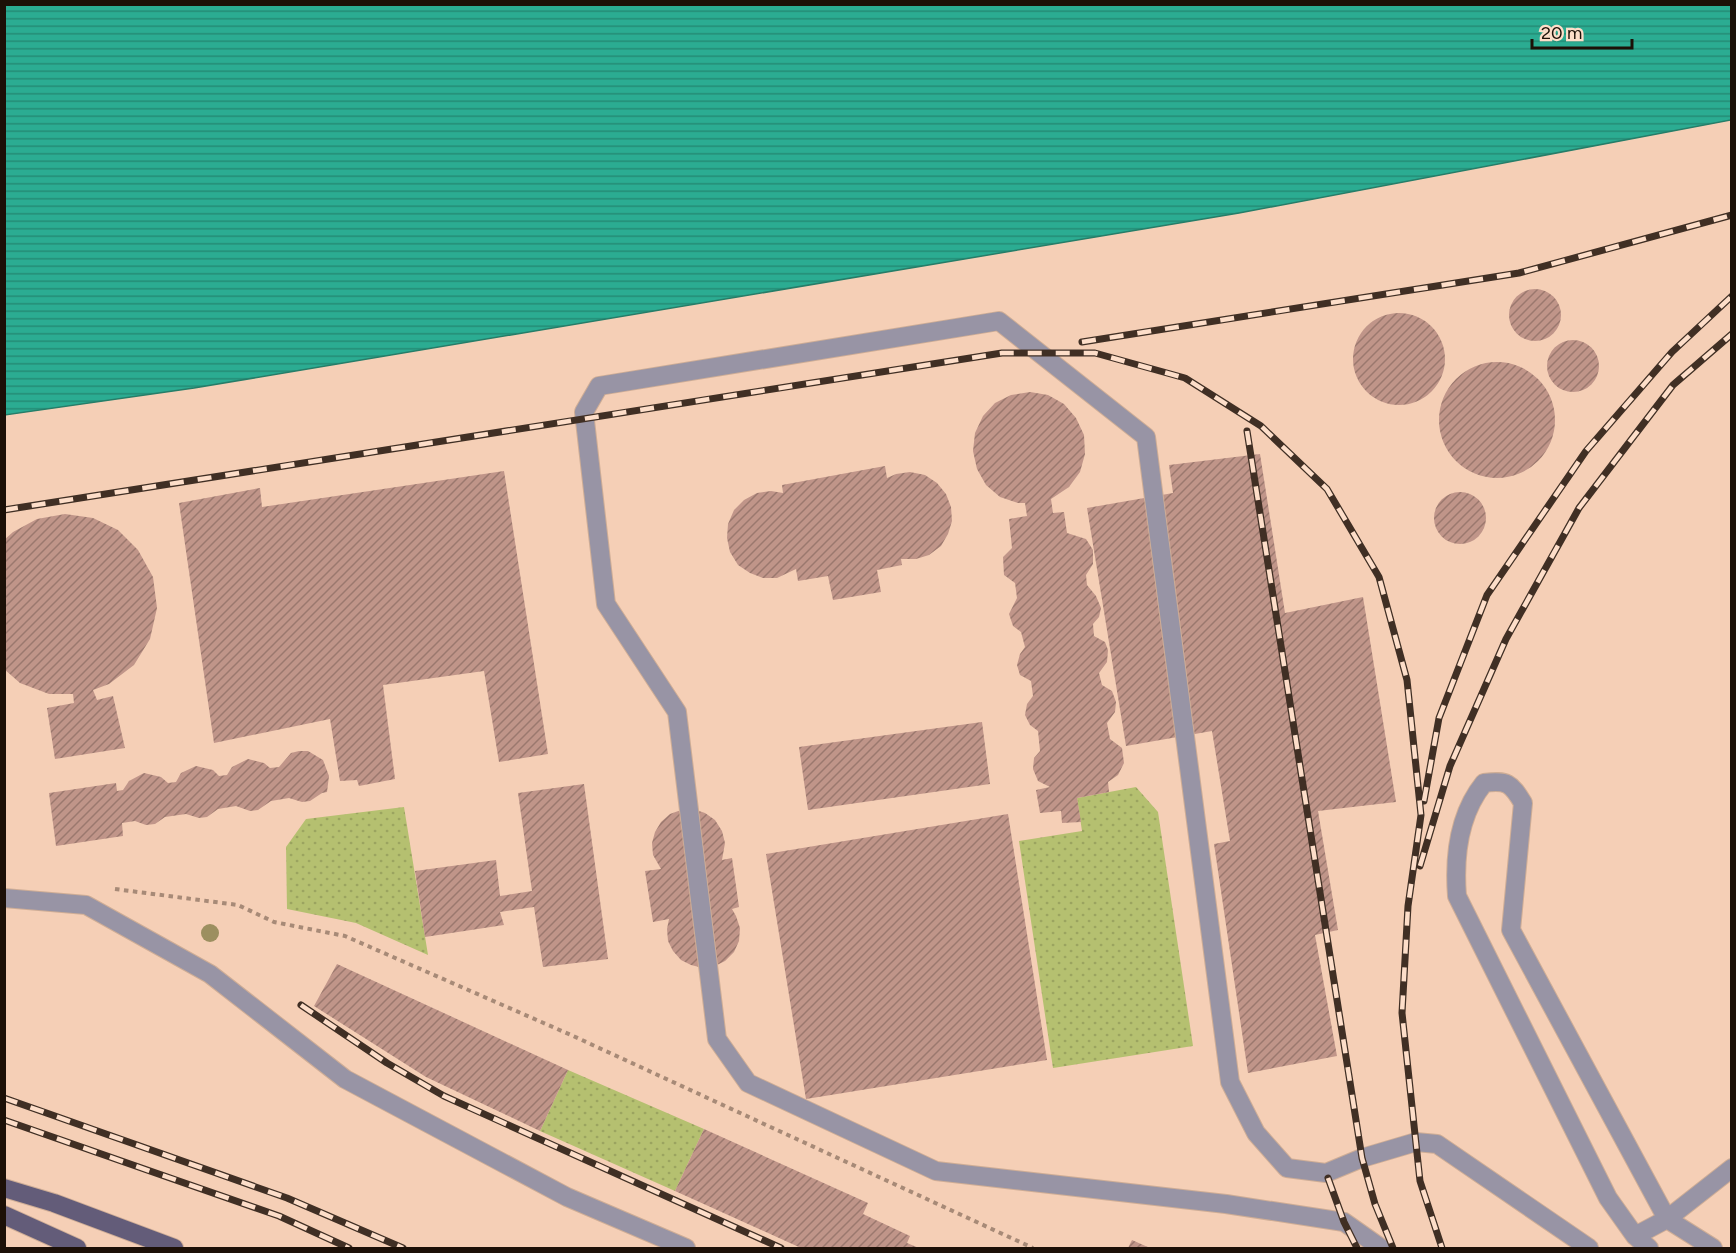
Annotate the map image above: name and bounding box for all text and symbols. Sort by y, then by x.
scale bar [1532,12,1632,50]
text: 20 m [1541,22,1582,44]

